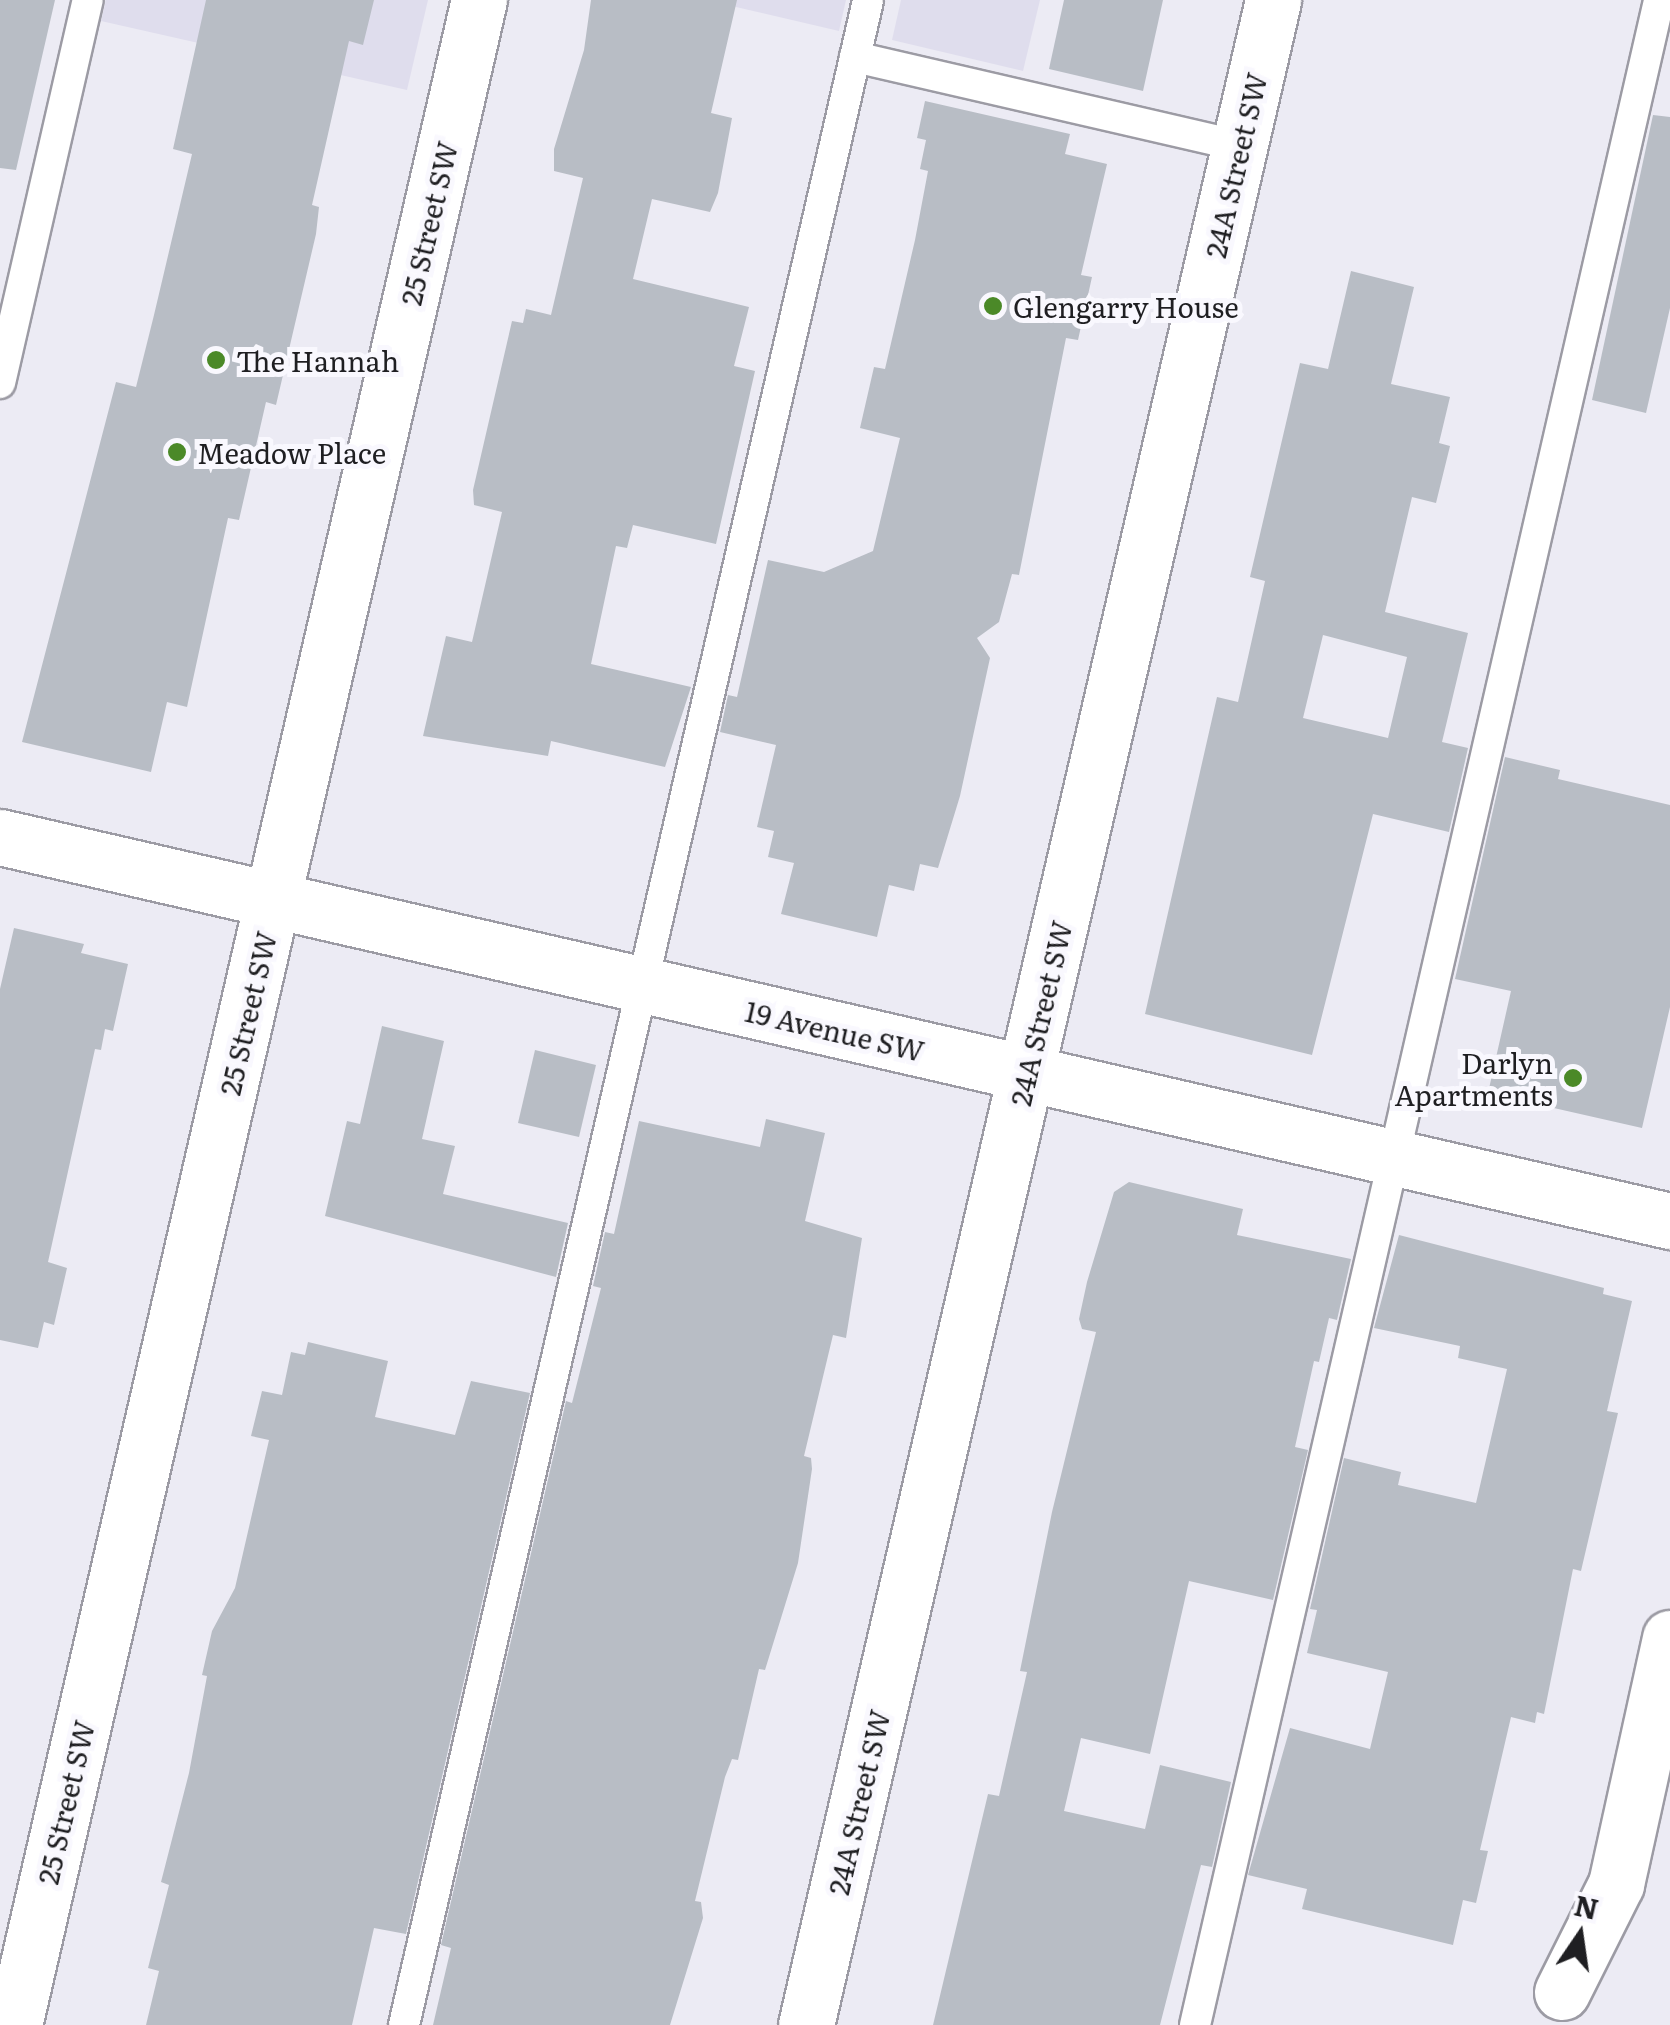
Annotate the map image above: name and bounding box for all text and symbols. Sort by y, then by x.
street label: 24A Street SW [1197,69,1273,261]
street label: 25 Street SW [393,138,463,308]
place label: Glengarry House [1013,289,1239,323]
marker: Glengarry House [982,295,1004,317]
place label: The Hannah [236,343,399,377]
marker: The Hannah [205,349,227,371]
place label: Meadow Place [197,435,386,469]
marker: Meadow Place [166,441,188,463]
street label: 24A Street SW [1002,917,1078,1109]
street label: 25 Street SW [212,928,282,1098]
street label: 19 Avenue SW [742,993,928,1067]
place label: Darlyn Apartments [1395,1045,1553,1111]
marker: Darlyn Apartments [1562,1067,1584,1089]
street label: 24A Street SW [820,1706,896,1898]
street label: 25 Street SW [30,1717,100,1887]
text: N [1571,1883,1603,1929]
north arrow [1530,1885,1630,1985]

